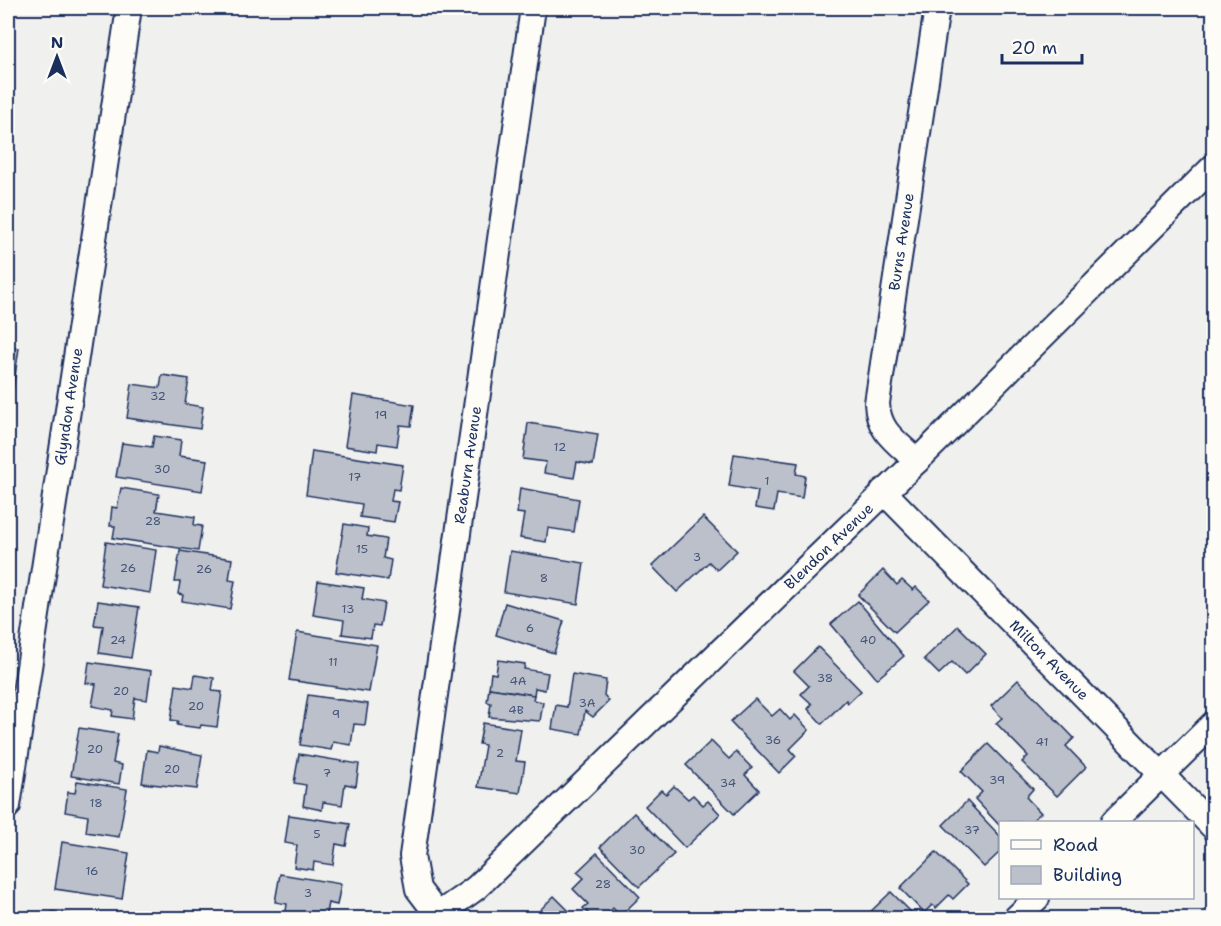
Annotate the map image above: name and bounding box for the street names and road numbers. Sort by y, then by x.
street label: Burns Avenue [884,192,919,292]
street label: Glyndon Avenue [50,346,87,467]
street label: Reaburn Avenue [450,405,486,525]
street label: Blendon Avenue [780,499,878,594]
street label: Milton Avenue [1005,616,1093,705]

